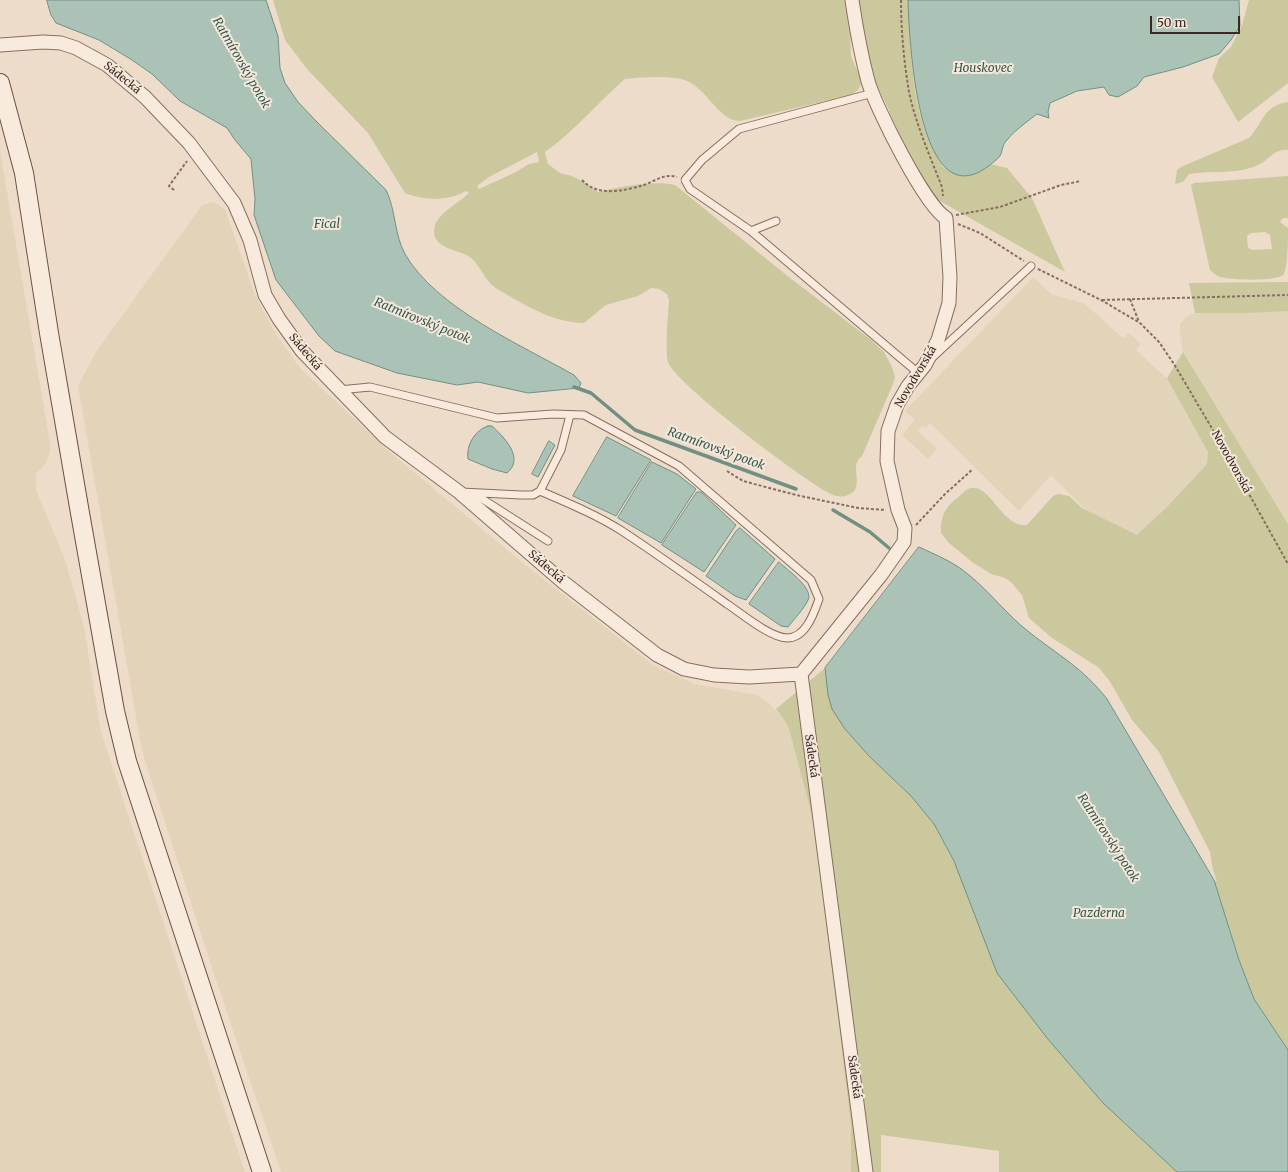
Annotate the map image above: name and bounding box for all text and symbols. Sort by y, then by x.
scale bar [1152,8,1242,34]
water label: Ratmírovský potok [209,15,273,111]
text: 50 m [1157,15,1186,30]
street label: Sádecká [101,59,143,97]
water label: Houskovec [954,62,1012,76]
water label: Fical [314,218,340,232]
water label: Ratmírovský potok [372,295,472,347]
street label: Sádecká [286,331,324,373]
street label: Novodvorská [892,344,940,410]
water label: Ratmírovský potok [665,425,767,473]
street label: Novodvorská [1208,428,1254,496]
street label: Sádecká [525,548,567,586]
street label: Sádecká [801,733,821,779]
water label: Ratmírovský potok [1074,791,1142,885]
water label: Pazderna [1073,907,1125,921]
street label: Sádecká [844,1054,864,1100]

